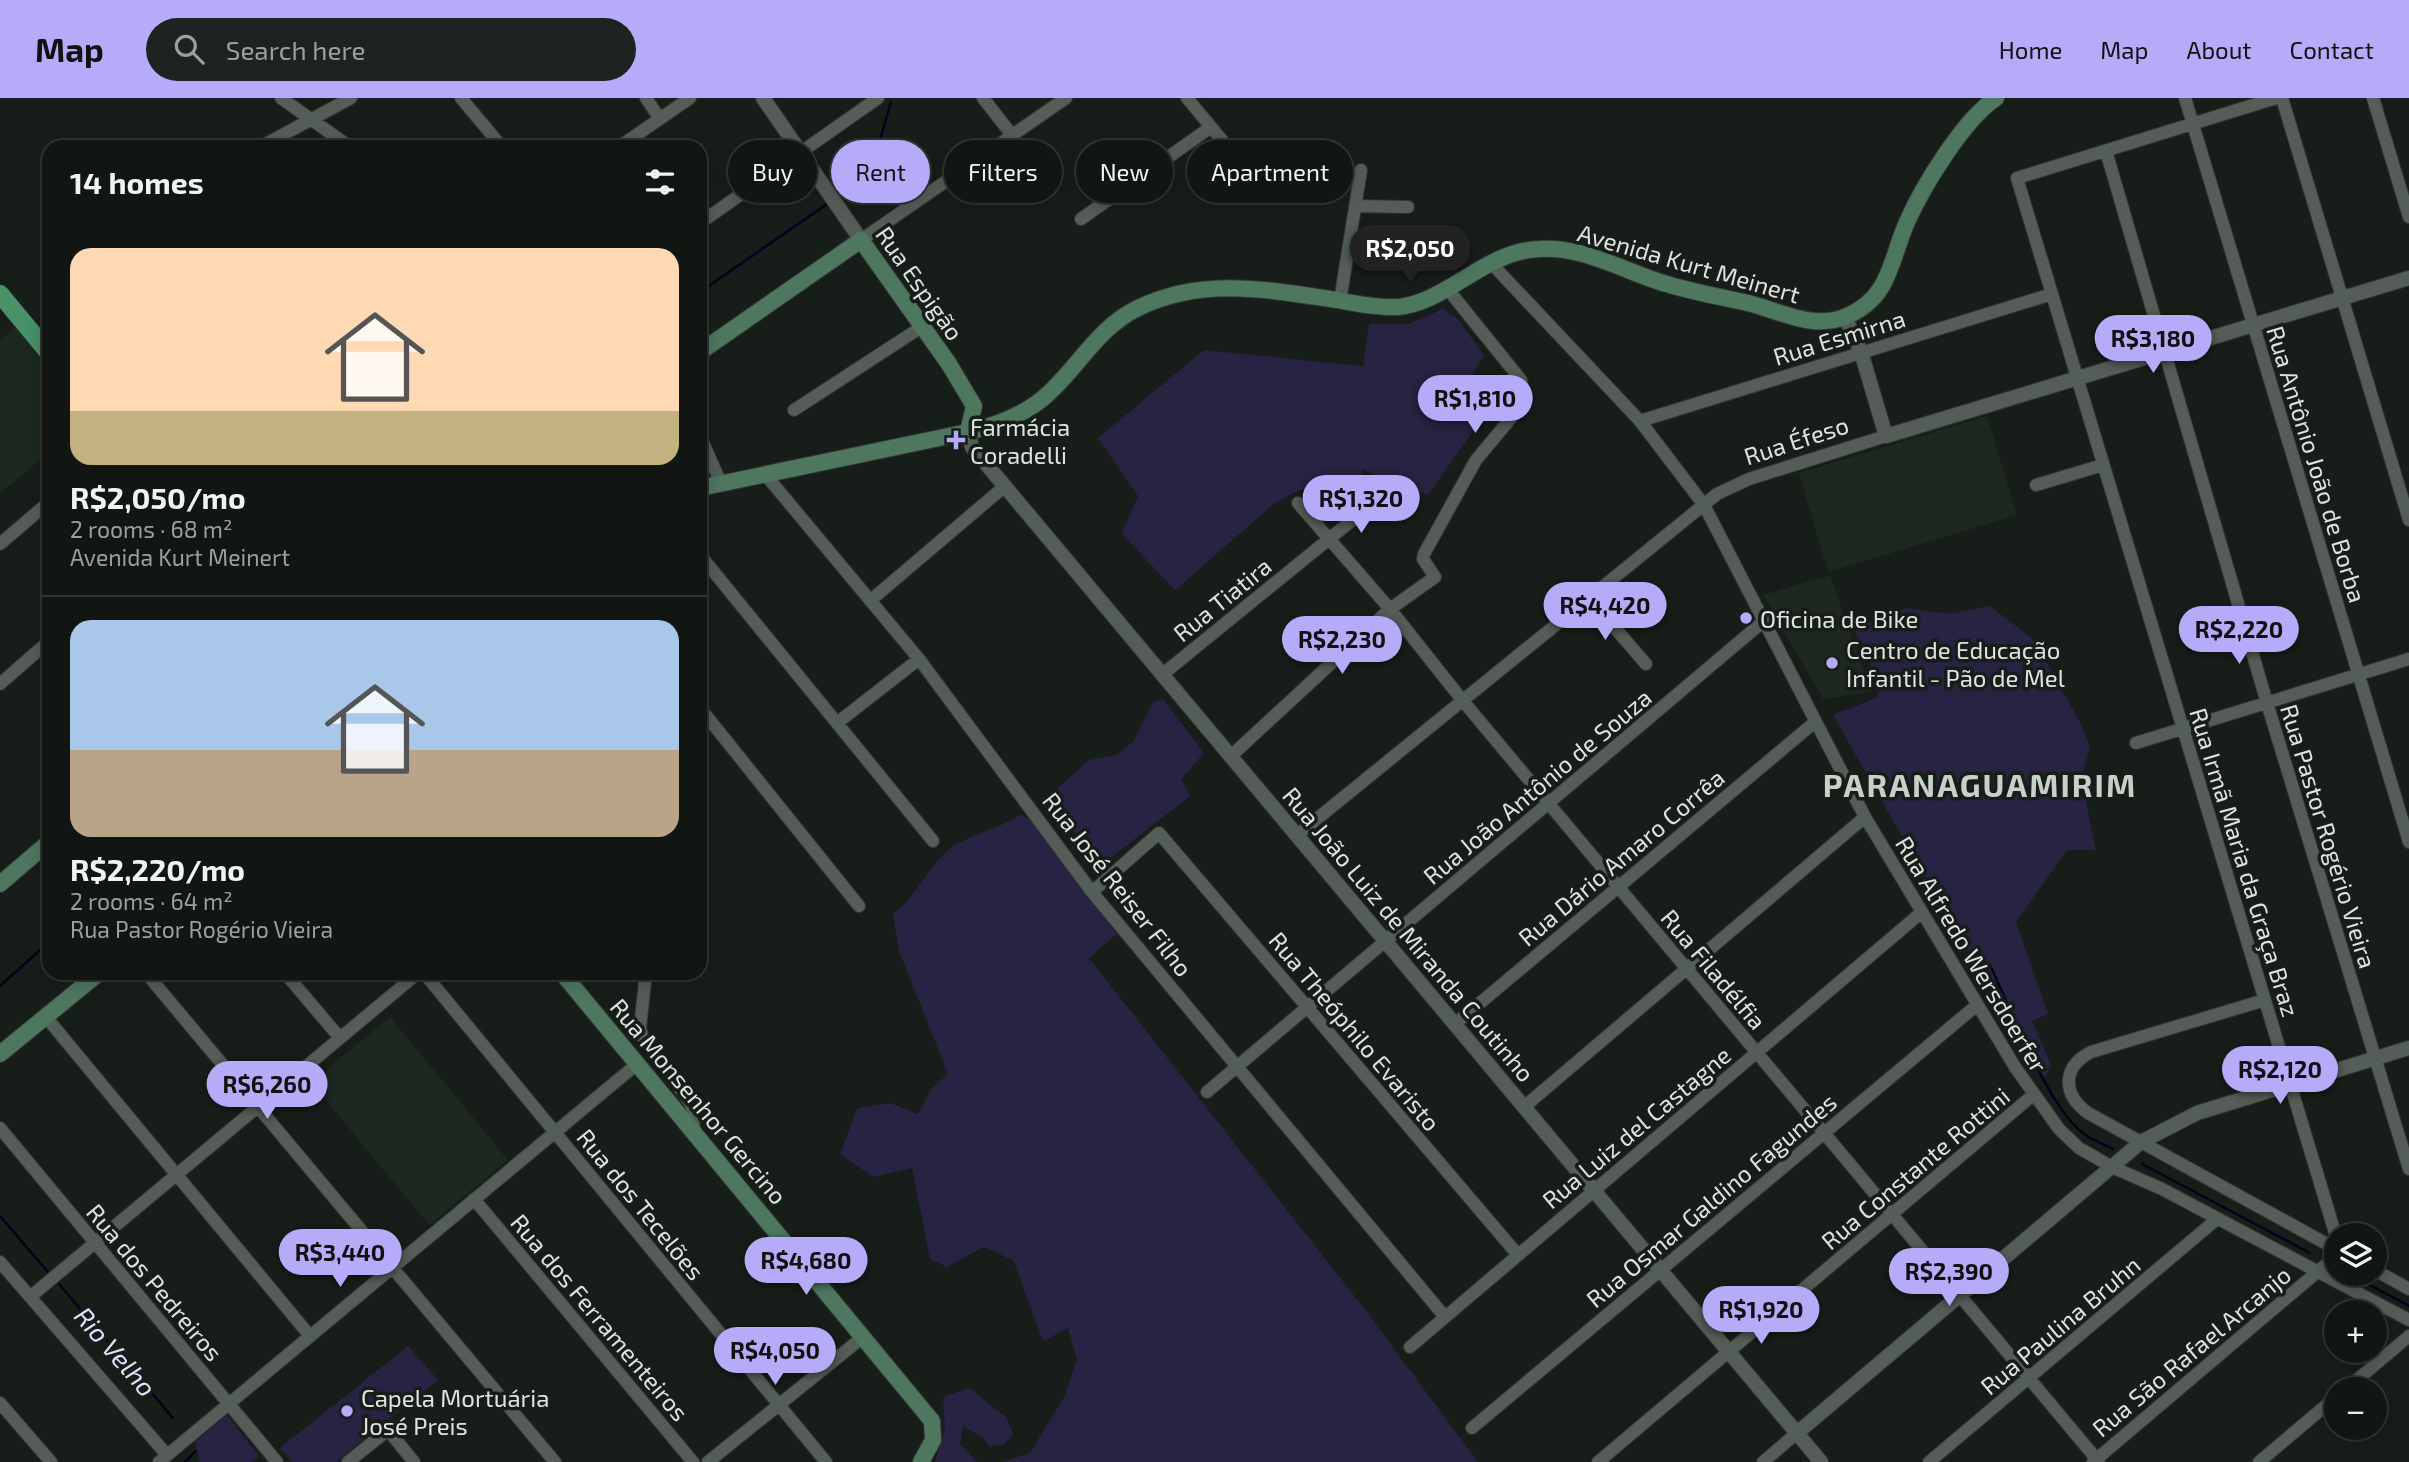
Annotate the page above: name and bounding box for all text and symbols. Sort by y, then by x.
search box [146,18,636,81]
text: Map [35,29,104,69]
icon: search [170,30,208,68]
text: Search here [226,34,365,65]
text: Home [1999,35,2062,64]
text: Map [2100,35,2148,64]
text: About [2186,35,2252,64]
text: Contact [2290,35,2374,64]
chip: Buy [728,140,817,203]
chip: Rent [831,140,930,203]
chip: Filters [944,140,1062,203]
chip: New [1076,140,1173,203]
chip: Apartment [1187,140,1353,203]
icon: filters [641,163,679,201]
text: 14 homes [70,164,204,200]
street label: Avenida Kurt Meinert [1575,217,1803,309]
street label: Rua Espigão [870,220,970,346]
pin: R$2,050 [1345,226,1475,285]
text: R$2,050 [1366,234,1454,262]
icon: home [312,294,438,420]
street label: Rua Esmirna [1770,303,1908,371]
pin: R$3,180 [2088,316,2218,375]
street label: Rua Antônio João de Borba [2261,322,2373,606]
text: R$3,180 [2111,324,2195,352]
pin: R$1,810 [1410,376,1540,435]
text: R$1,810 [1434,384,1516,412]
street label: Rua Éfeso [1740,410,1852,470]
place label: Farmácia Coradelli [970,412,1070,469]
marker: Farmácia Coradelli [948,432,964,448]
pin: R$1,320 [1296,476,1426,535]
text: R$2,050/mo [70,479,246,515]
text: R$1,320 [1319,484,1403,512]
text: 2 rooms · 68 m² [70,515,233,543]
text: Avenida Kurt Meinert [70,543,290,571]
street label: Rua Tiatira [1167,551,1277,647]
pin: R$4,420 [1540,582,1670,642]
text: R$4,420 [1560,591,1650,619]
place label: Oficina de Bike [1760,604,1918,633]
pin: R$2,220 [2174,606,2304,666]
marker: Oficina de Bike [1738,610,1754,626]
text: R$2,220 [2195,615,2283,643]
pin: R$2,230 [1277,616,1407,676]
text: R$2,230 [1298,625,1386,653]
place label: Centro de Educação Infantil - Pão de Mel [1846,635,2065,692]
marker: Centro de Educação Infantil - Pão de Mel [1824,655,1840,671]
icon: home [312,666,438,792]
street label: Rua João Antônio de Souza [1417,682,1657,890]
street label: Rua Pastor Rogério Vieira [2275,701,2383,971]
street label: Rua Irmã Maria da Graça Braz [2183,704,2306,1020]
street label: Rua Dário Amaro Corrêa [1512,762,1730,952]
district label: PARANAGUAMIRIM [1823,765,2137,803]
street label: Rua João Luiz de Miranda Coutinho [1277,781,1541,1087]
street label: Rua José Reiser Filho [1037,786,1199,982]
street label: Rua Alfredo Wersdoerfer [1890,831,2054,1078]
text: R$2,220/mo [70,851,245,887]
text: 2 rooms · 64 m² [70,887,233,915]
street label: Rua Filadélfia [1655,903,1773,1035]
text: Rua Pastor Rogério Vieira [70,915,333,943]
street label: Rua Theóphilo Evaristo [1263,926,1447,1136]
street label: Rua Monsenhor Gercino [605,992,793,1210]
street label: Rua Luiz del Castagne [1536,1040,1736,1214]
pin: R$2,120 [2215,1046,2345,1106]
text: R$2,120 [2238,1055,2322,1083]
pin: R$6,260 [202,1062,332,1121]
text: R$6,260 [223,1070,311,1098]
street label: Rua Constante Rottini [1815,1081,2015,1255]
street label: Rua Osmar Galdino Fagundes [1580,1087,1842,1313]
street label: Rua dos Tecelões [571,1123,711,1285]
street label: Rua dos Pedreiros [81,1198,229,1366]
street label: Rua dos Ferramenteiros [505,1208,695,1426]
map controls [2324,1223,2387,1440]
button: layers [2324,1223,2387,1286]
pin: R$3,440 [275,1230,405,1289]
text: R$3,440 [295,1238,385,1266]
pin: R$4,680 [741,1238,871,1297]
text: R$4,680 [761,1246,851,1274]
pin: R$2,390 [1884,1248,2014,1308]
street label: Rua Paulina Bruhn [1974,1250,2146,1400]
text: R$2,390 [1905,1257,1993,1285]
street label: Rua São Rafael Arcanjo [2086,1260,2296,1442]
pin: R$1,920 [1696,1286,1826,1346]
text: R$1,920 [1718,1295,1804,1323]
water label: Rio Velho [69,1300,163,1402]
button: + [2324,1300,2387,1363]
pin: R$4,050 [710,1328,840,1387]
text: R$4,050 [730,1336,820,1364]
button: − [2324,1377,2387,1440]
place label: Capela Mortuária José Preis [361,1383,549,1440]
marker: Capela Mortuária José Preis [339,1403,355,1419]

